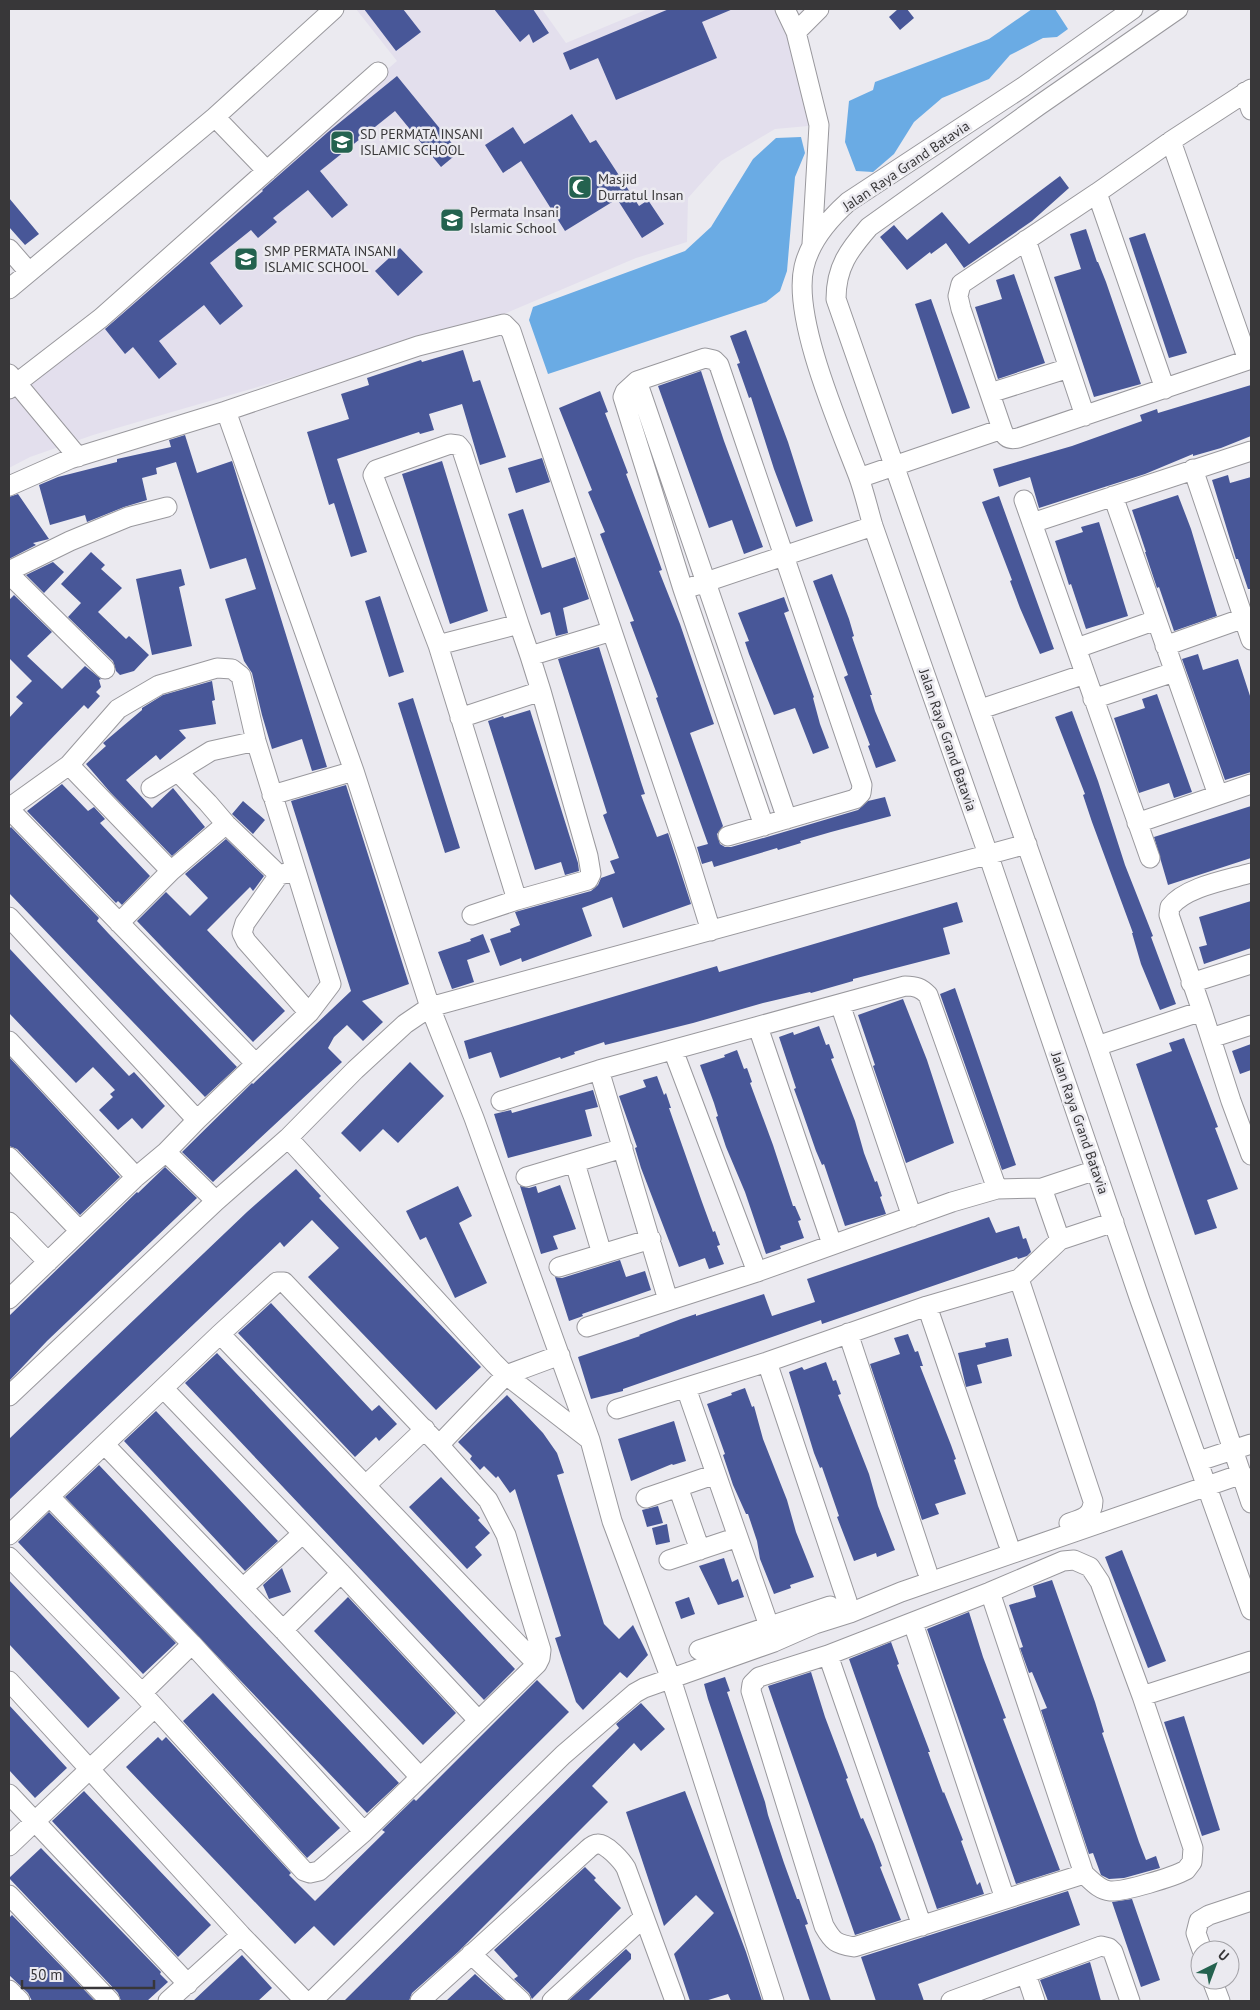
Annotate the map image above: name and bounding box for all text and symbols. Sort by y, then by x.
street label: Jalan Raya Grand Batavia [838,117,973,216]
place label: SD PERMATA INSANI ISLAMIC SCHOOL [360,125,483,159]
school or university icon: SD PERMATA INSANI ISLAMIC SCHOOL [329,129,355,155]
place label: Masjid Durratul Insan [598,170,684,204]
mosque icon: Masjid Durratul Insan [567,174,593,200]
place label: Permata Insani Islamic School [470,203,559,237]
school or university icon: Permata Insani Islamic School [439,207,465,233]
place label: SMP PERMATA INSANI ISLAMIC SCHOOL [264,242,396,276]
school or university icon: SMP PERMATA INSANI ISLAMIC SCHOOL [233,246,259,272]
street label: Jalan Raya Grand Batavia [915,666,981,814]
street label: Jalan Raya Grand Batavia [1047,1049,1113,1197]
north arrow [1190,1940,1240,1990]
text: U [1214,1946,1233,1965]
scale bar [22,1958,155,1990]
text: 50 m [30,1965,63,1984]

